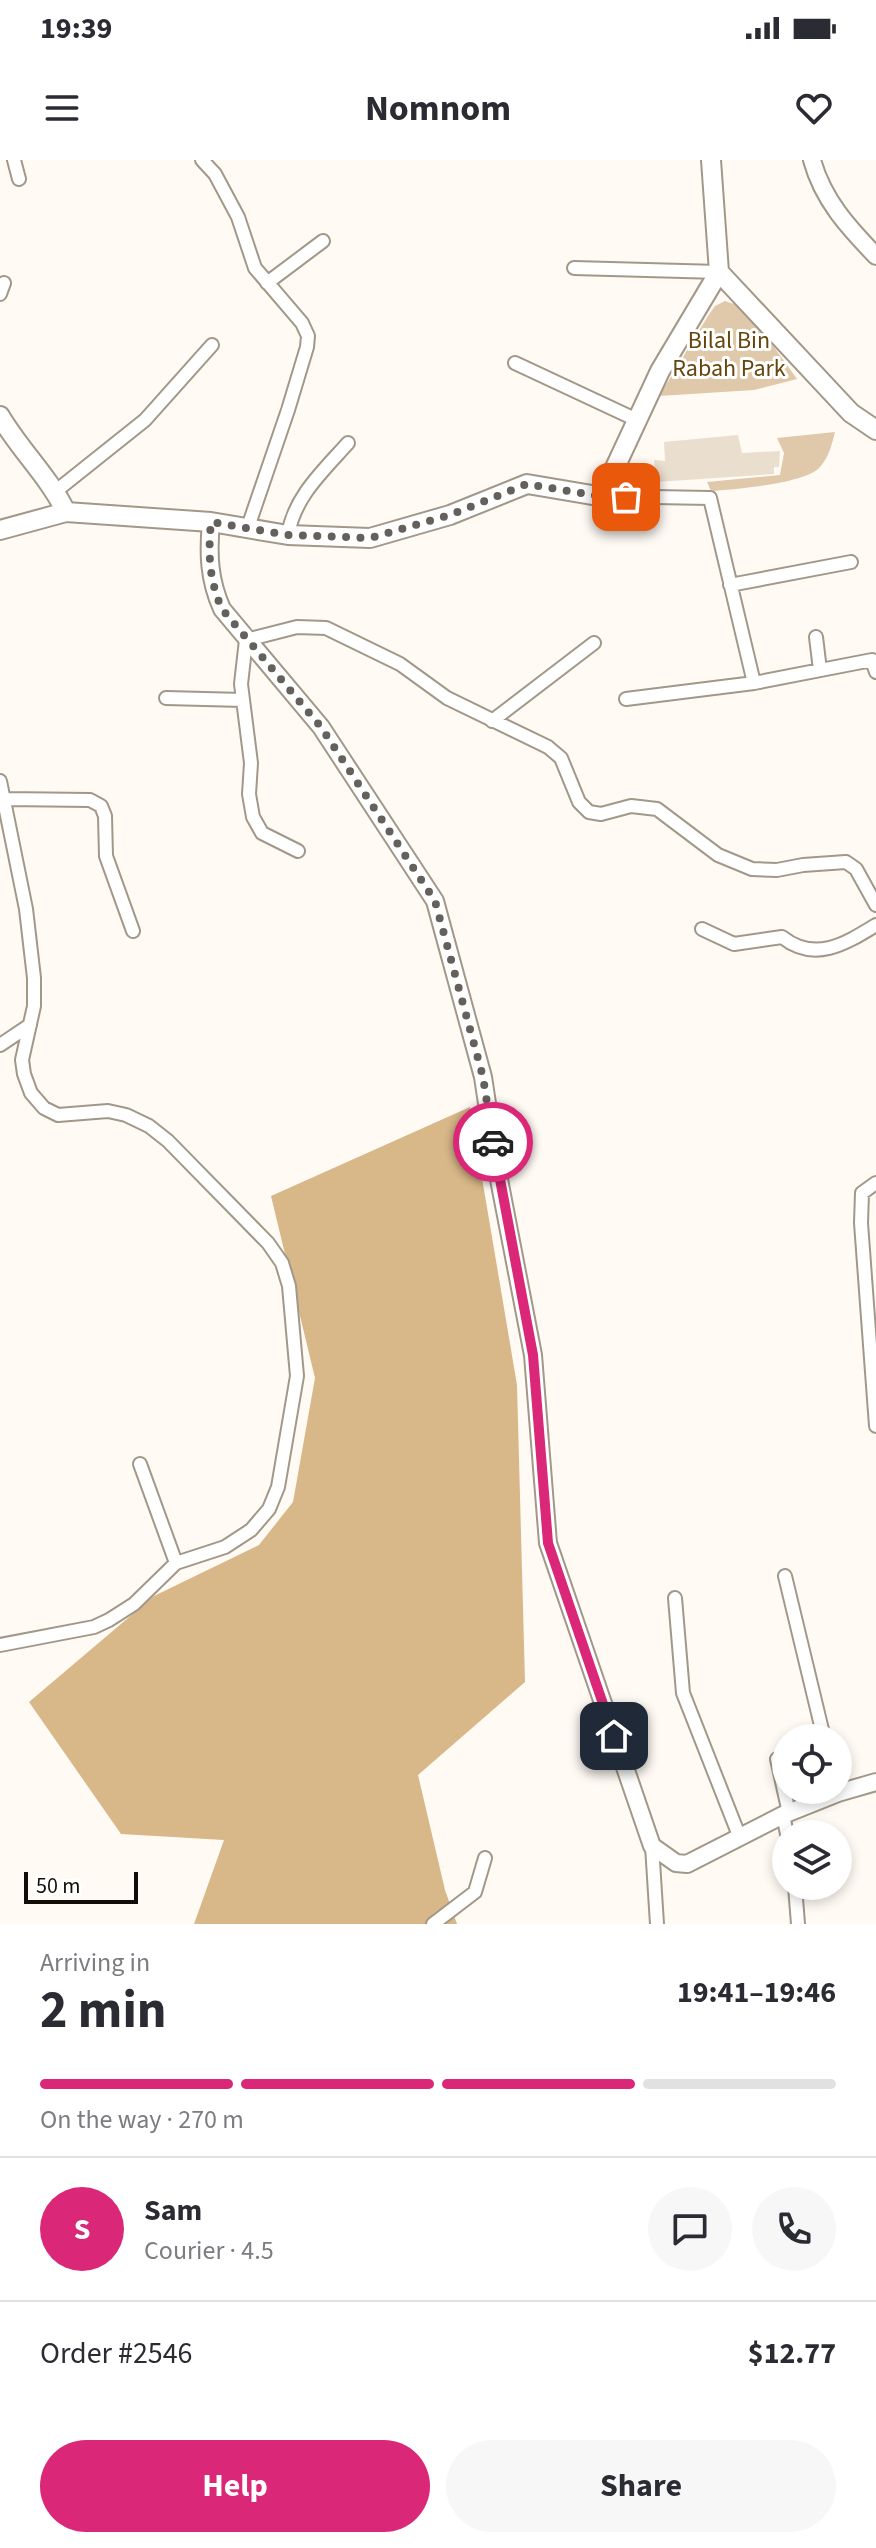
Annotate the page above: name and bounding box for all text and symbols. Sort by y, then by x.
text: 19:39 [40,7,112,50]
text: Nomnom [365,83,511,134]
icon: menu [40,86,84,130]
icon: heart [792,86,836,130]
park label: Bilal Bin Rabah Park [672,323,786,386]
pin [592,463,660,531]
icon: bag [604,475,648,519]
courier [453,1102,533,1182]
icon: car [471,1120,515,1164]
pin [580,1702,648,1770]
icon: home [592,1714,636,1758]
map controls [772,1724,852,1900]
button: locate [772,1724,852,1804]
button: layers [772,1820,852,1900]
scale bar [24,1868,138,1904]
text: 50 m [36,1870,81,1902]
text: Arriving in [40,1944,150,1981]
text: 19:41–19:46 [677,1971,836,2014]
text: 2 min [40,1974,167,2048]
text: On the way · 270 m [40,2101,244,2138]
button: chat [648,2187,732,2271]
button: phone [752,2187,836,2271]
text: Sam [144,2189,202,2232]
text: S [74,2208,90,2251]
text: Courier · 4.5 [144,2232,274,2269]
text: Order #2546 [40,2332,193,2375]
text: $12.77 [748,2332,836,2375]
button: Help [40,2440,430,2532]
button: Share [446,2440,836,2532]

